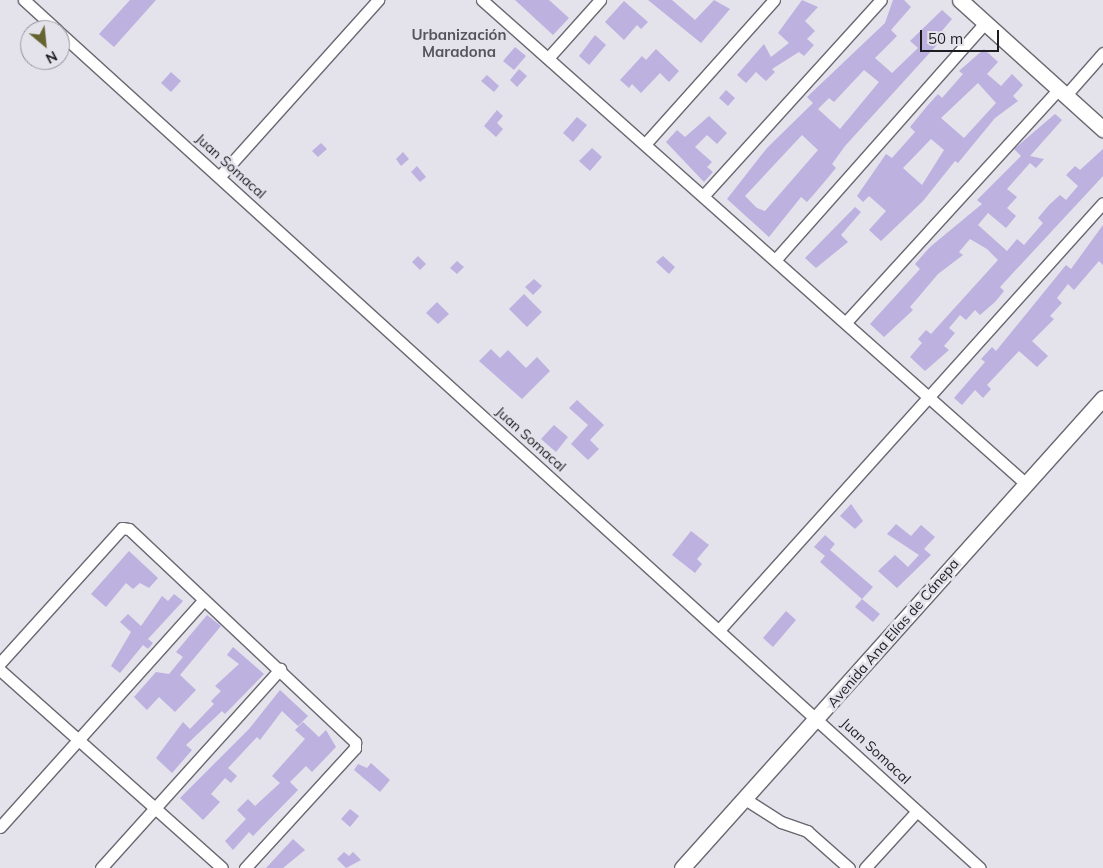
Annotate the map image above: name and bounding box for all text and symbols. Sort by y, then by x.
north arrow [20,20,70,70]
scale bar [923,20,1002,52]
district label: Urbanización Maradona [411,25,507,60]
text: 50 m [928,29,963,48]
text: N [43,47,60,68]
street label: Juan Somacal [192,130,270,202]
street label: Juan Somacal [492,403,570,475]
street label: Avenida Ana Elías de Cánepa [824,555,962,711]
street label: Juan Somacal [838,715,914,787]

